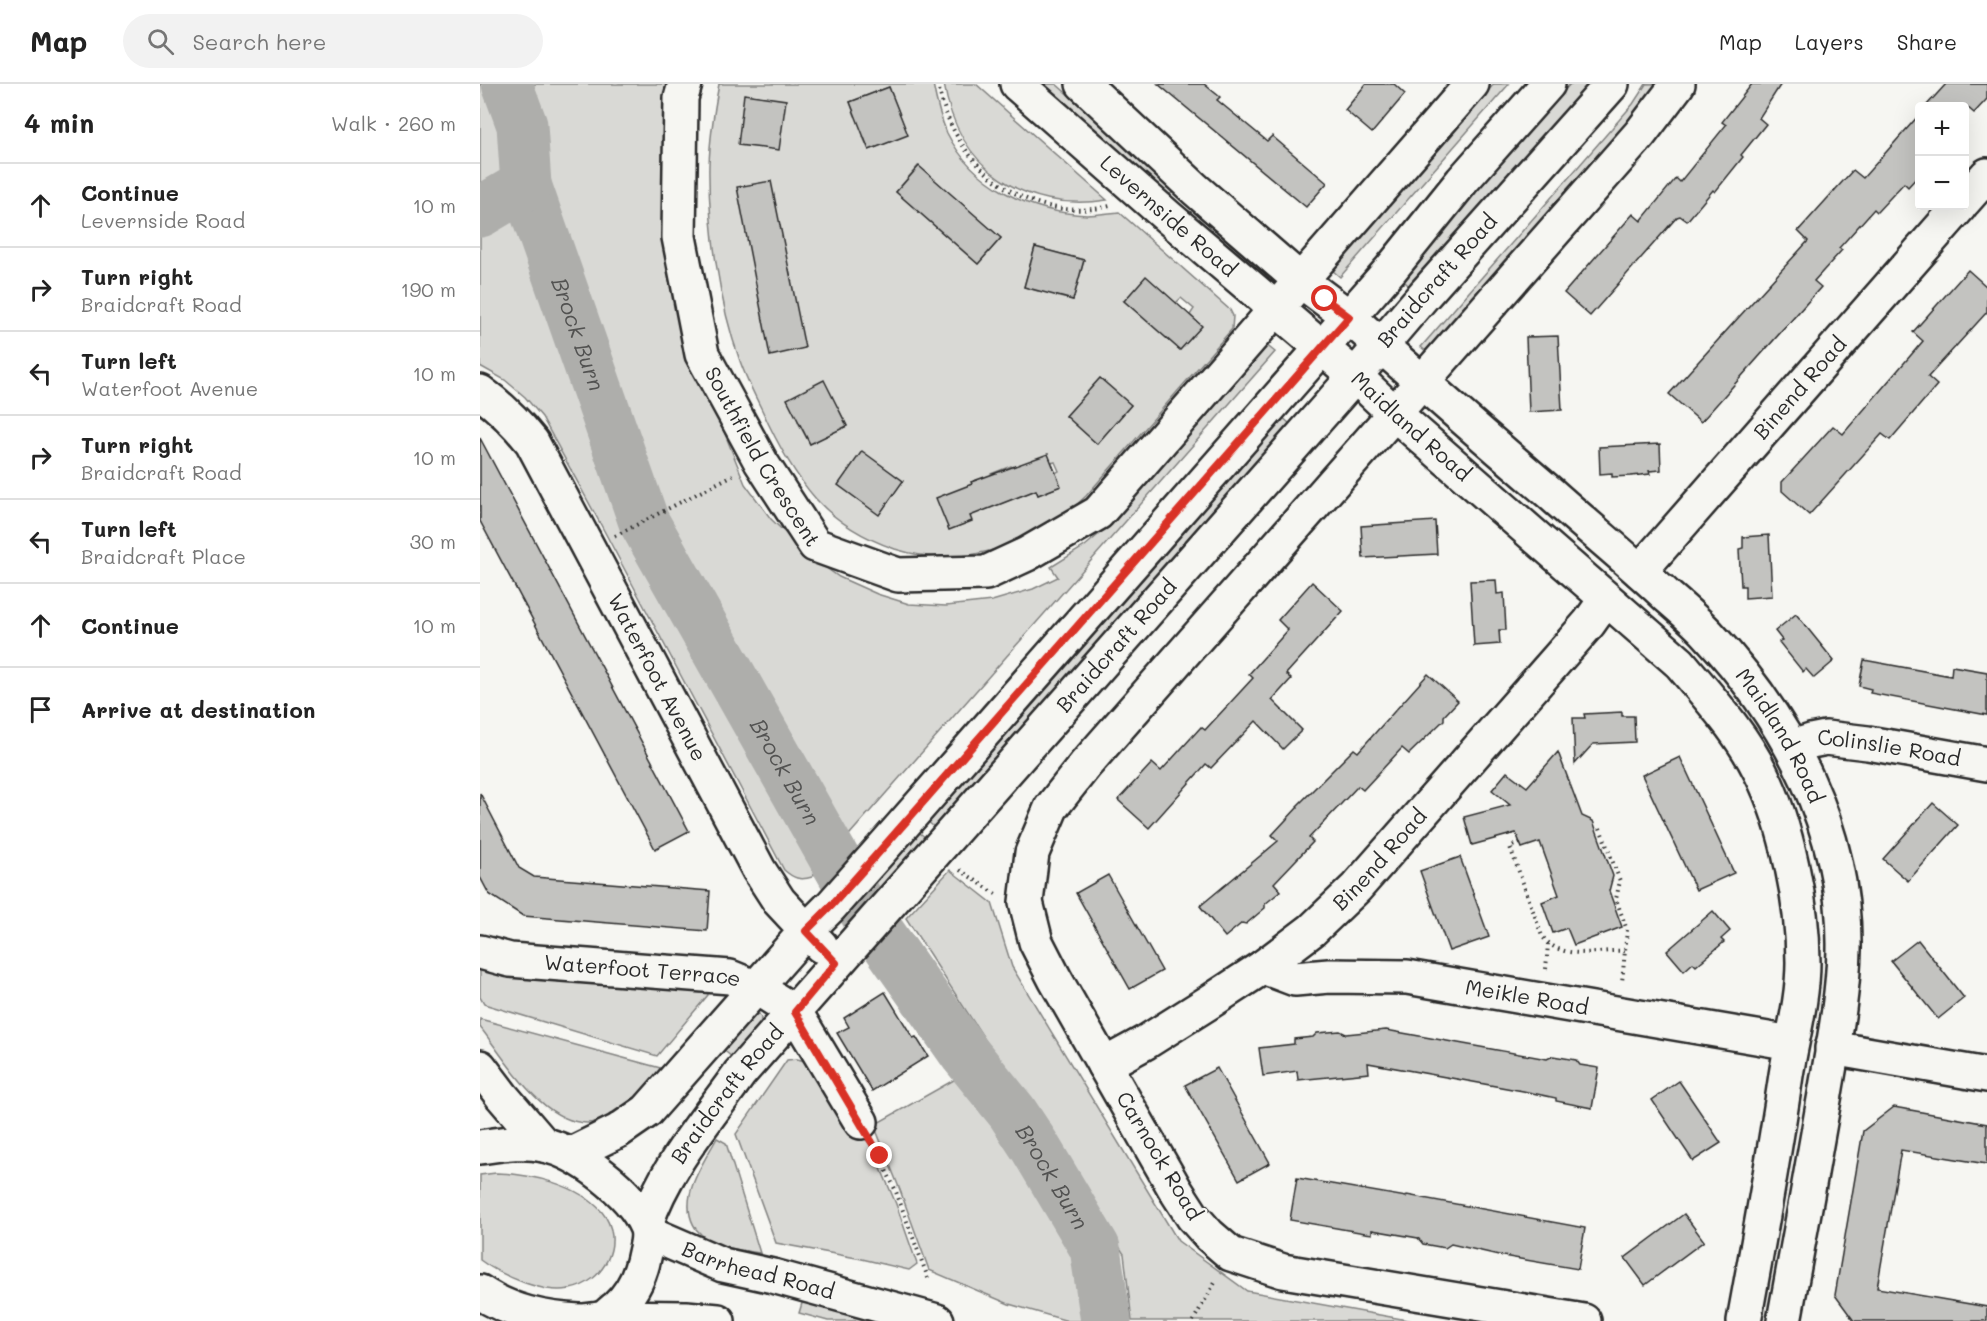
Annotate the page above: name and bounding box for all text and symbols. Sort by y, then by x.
search box [123,14,543,68]
text: Map [30,23,87,59]
icon: search [144,25,177,58]
text: Search here [192,27,326,56]
text: Map [1719,28,1762,55]
text: Layers [1795,28,1864,55]
text: Share [1897,28,1957,55]
map controls [1915,102,1969,210]
button: + [1915,102,1969,156]
text: 4 min [24,106,94,140]
text: Walk · 260 m [331,110,456,136]
street label: Levernside Road [1095,149,1243,282]
button: − [1915,156,1969,210]
text: Continue [81,178,179,207]
icon: ahead [24,189,57,222]
text: 10 m [412,192,456,218]
text: Levernside Road [81,207,245,233]
street label: Braidcraft Road [1370,207,1502,352]
text: Turn right [81,262,193,291]
icon: right [24,273,57,306]
water label: Brock Burn [545,273,612,395]
text: 190 m [401,276,456,302]
route start [1311,285,1337,311]
text: Braidcraft Road [81,291,242,317]
street label: Binend Road [1747,330,1851,444]
text: Turn left [81,346,177,375]
icon: left [24,357,57,390]
text: 10 m [412,360,456,386]
street label: Southfield Crescent [700,362,827,551]
street label: Maidland Road [1346,365,1477,486]
text: Waterfoot Avenue [81,375,258,401]
text: Turn right [81,430,193,459]
icon: right [24,441,57,474]
text: 10 m [412,444,456,470]
text: Braidcraft Road [81,459,242,485]
text: Turn left [81,514,177,543]
icon: left [24,525,57,558]
text: 30 m [410,528,456,554]
text: Braidcraft Place [81,543,246,569]
street label: Braidcraft Road [1050,573,1182,717]
street label: Waterfoot Avenue [603,588,714,765]
icon: ahead [24,609,57,642]
text: Continue [81,611,179,640]
text: 10 m [412,612,456,638]
street label: Maidland Road [1731,662,1831,806]
icon: arrive [24,693,57,726]
text: Arrive at destination [81,695,316,724]
water label: Brock Burn [744,713,827,830]
street label: Colinslie Road [1815,722,1963,771]
street label: Binend Road [1326,802,1432,915]
street label: Waterfoot Terrace [543,948,746,992]
street label: Meikle Road [1463,972,1591,1020]
street label: Braidcraft Road [664,1018,789,1168]
street label: Carnock Road [1111,1086,1209,1224]
water label: Brock Burn [1010,1118,1096,1235]
route end [866,1142,892,1168]
street label: Barrhead Road [678,1234,838,1304]

